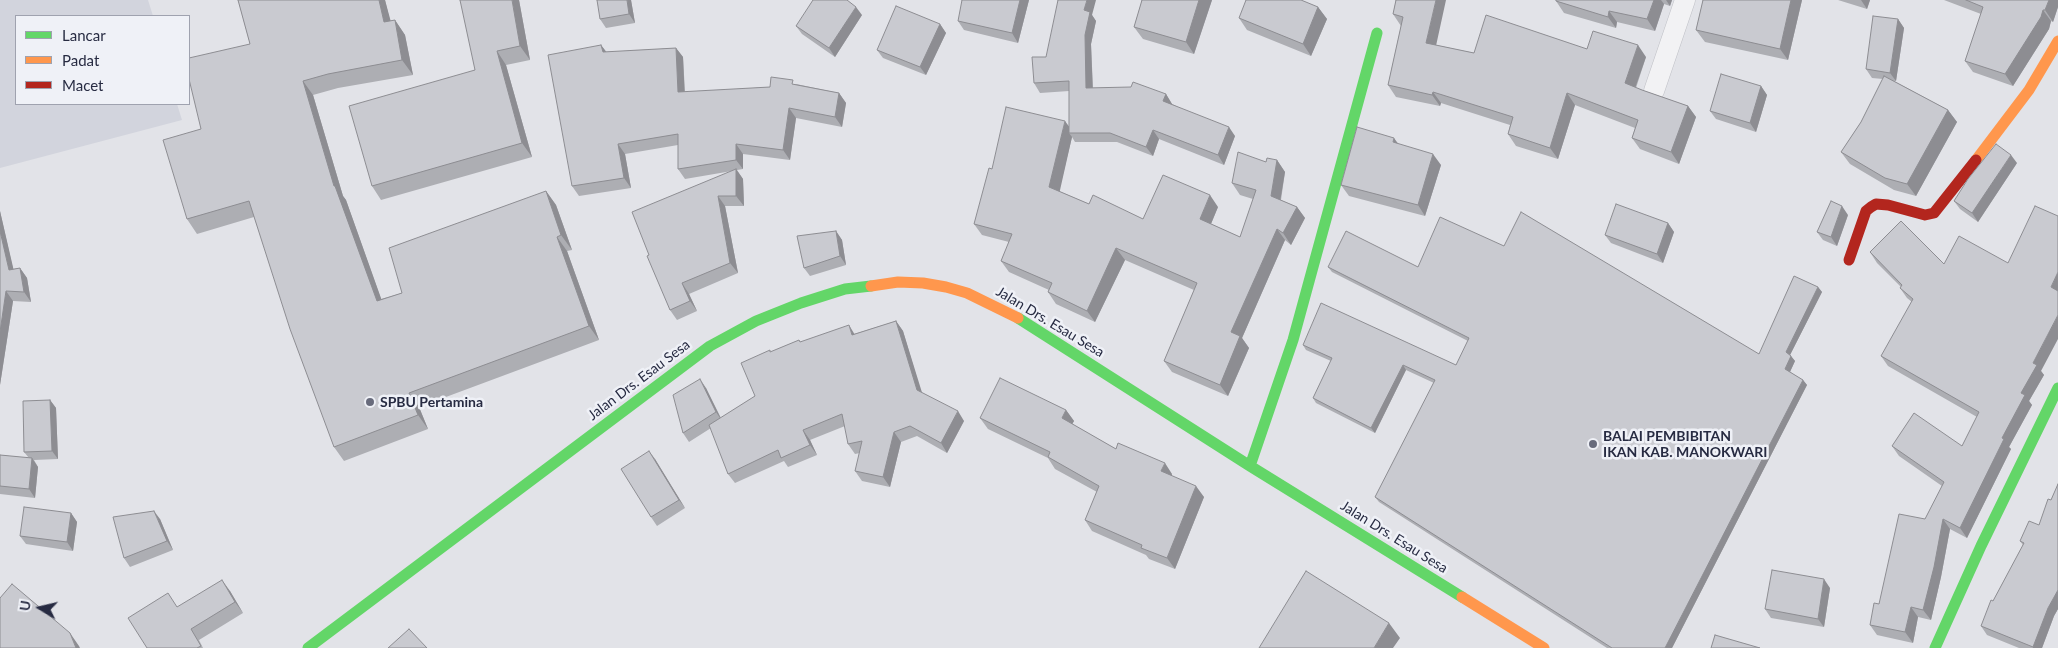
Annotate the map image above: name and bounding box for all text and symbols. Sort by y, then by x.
legend [15,15,190,105]
text: Lancar [62,26,106,44]
text: Padat [62,51,99,69]
text: Macet [62,76,103,94]
street label: Jalan Drs. Esau Sesa [993,283,1107,361]
street label: Jalan Drs. Esau Sesa [585,336,693,424]
place label: SPBU Pertamina [380,394,483,410]
marker: SPBU Pertamina [364,396,376,408]
place label: BALAI PEMBIBITAN IKAN KAB. MANOKWARI [1603,428,1767,461]
marker: BALAI PEMBIBITAN IKAN KAB. MANOKWARI [1587,438,1599,450]
street label: Jalan Drs. Esau Sesa [1337,497,1451,577]
north arrow [15,583,65,633]
text: U [15,599,34,612]

